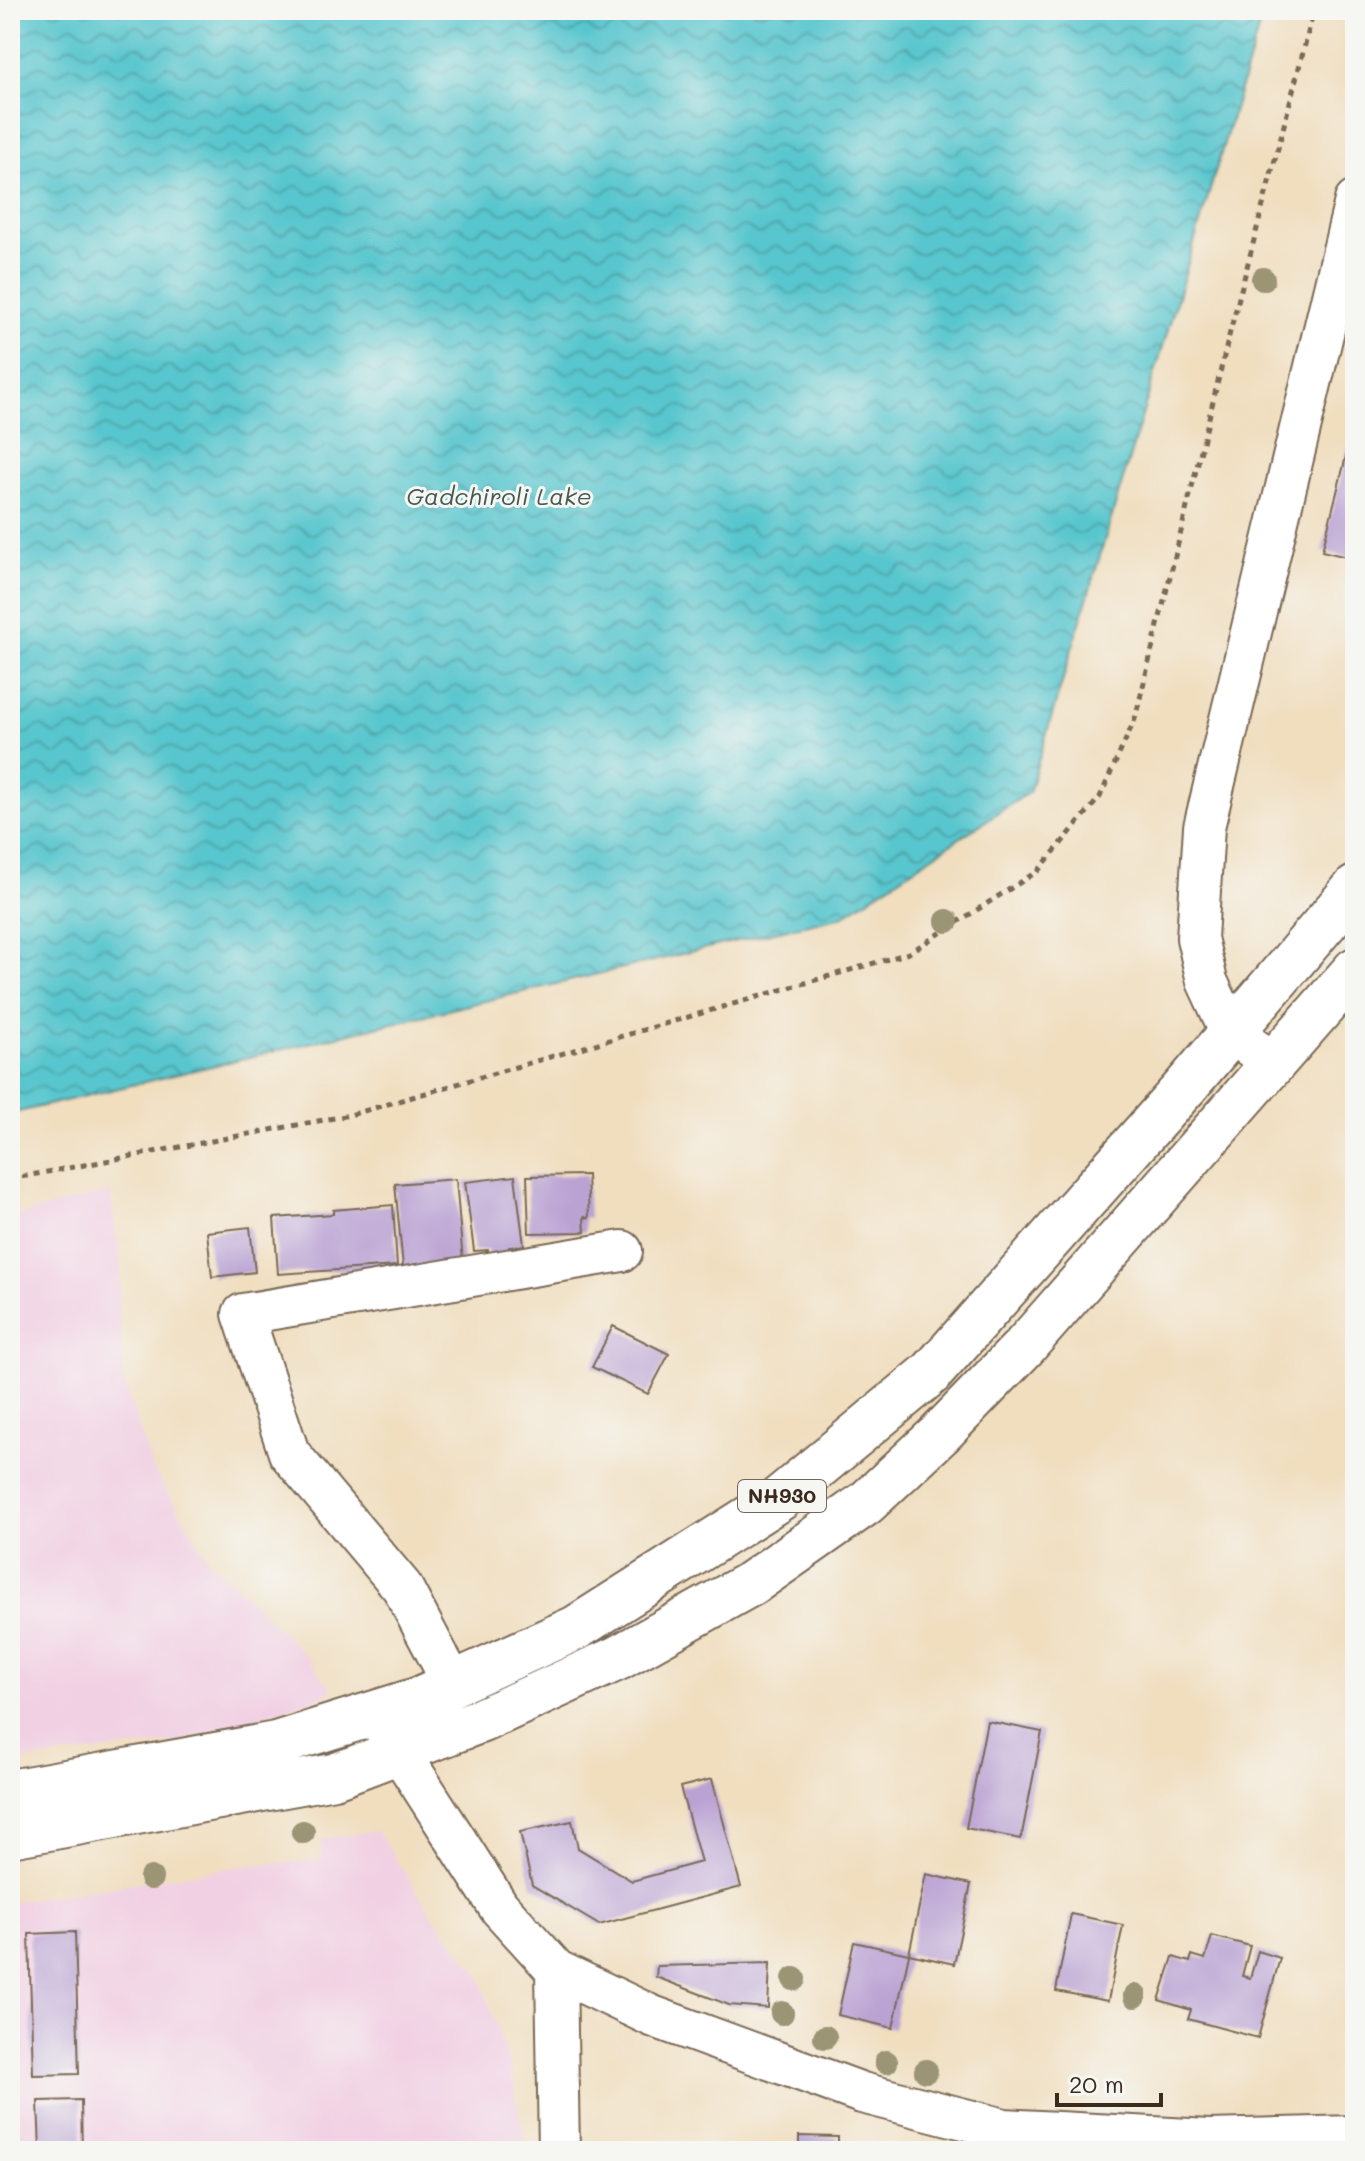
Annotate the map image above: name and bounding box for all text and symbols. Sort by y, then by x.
water label: Gadchiroli Lake [406,480,592,511]
road number: NH930 [738,1480,826,1512]
scale bar [1057,2057,1161,2107]
text: 20 m [1069,2068,1124,2099]

